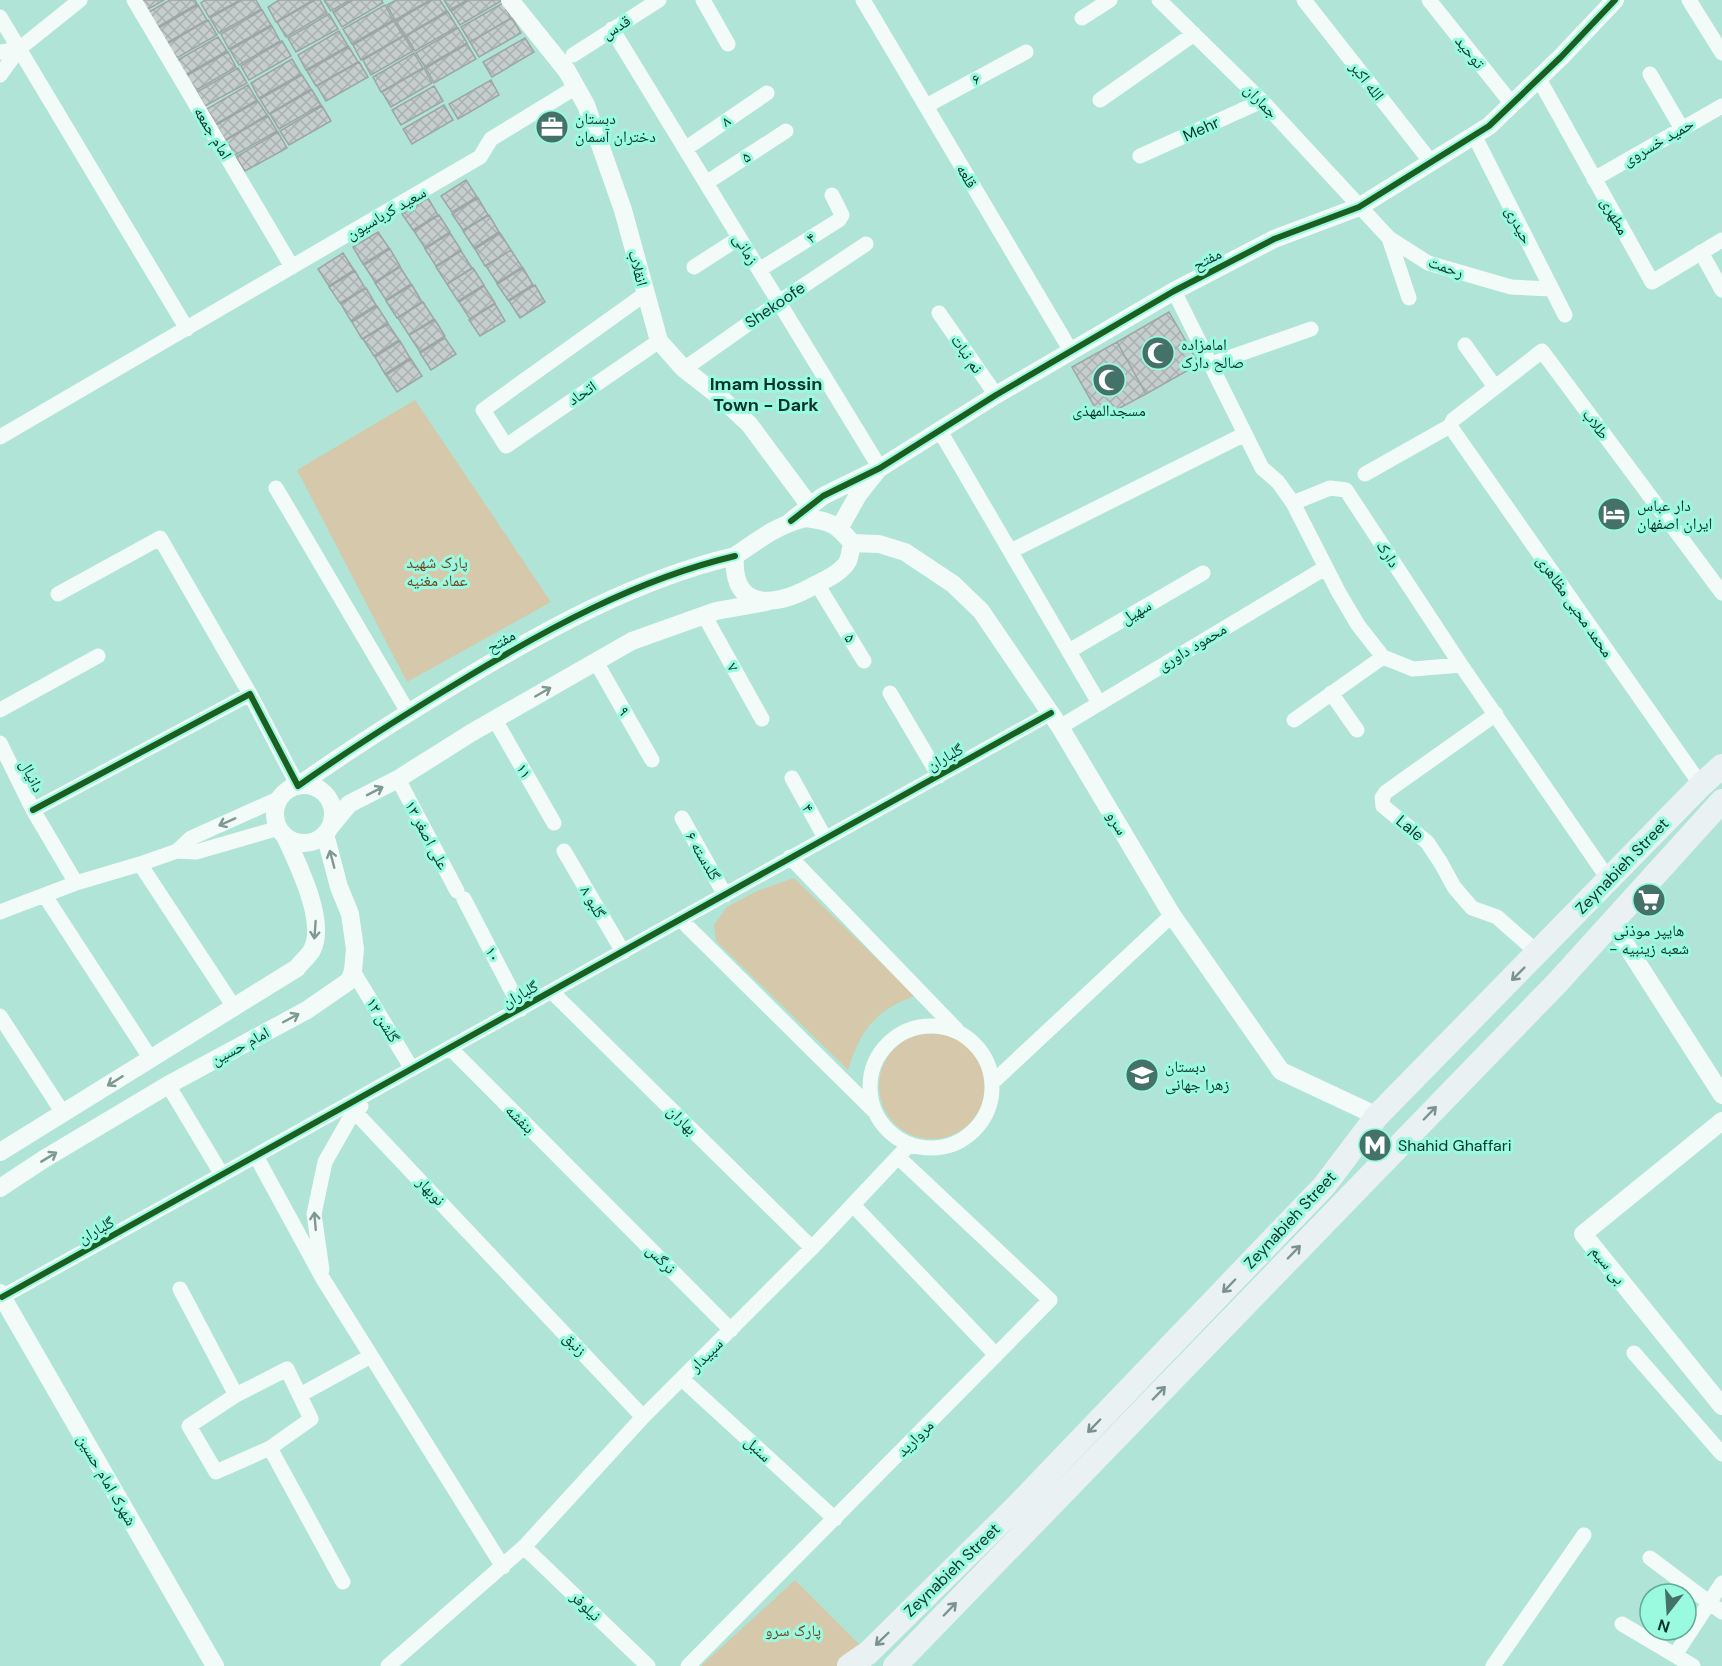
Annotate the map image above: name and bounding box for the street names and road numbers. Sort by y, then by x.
street label: قدس [597,10,635,44]
street label: توحید [1450,31,1490,73]
street label: الله اکبر [1345,56,1389,105]
street label: ۶ [968,68,984,90]
street label: جماران [1239,79,1283,123]
street label: امام جمعه [189,103,237,163]
street label: ۸ [717,110,735,132]
street label: Mehr [1180,112,1223,146]
street label: حمید خسروی [1619,113,1697,171]
street label: ۵ [737,146,755,168]
street label: قلعه [952,160,982,192]
street label: سعید کرباسیون [342,182,430,244]
street label: مطهری [1596,193,1634,239]
street label: حیدری [1501,203,1537,247]
street label: ۴ [802,227,820,249]
street label: زمانی [729,229,763,269]
street label: مفتح [1189,243,1225,275]
street label: انقلاب [623,248,653,288]
street label: رحمت [1426,251,1466,283]
street label: Shekoofe [741,277,809,333]
street label: نم نبات [946,331,988,377]
street label: اتحاد [563,376,601,410]
street label: طلاب [1578,405,1614,443]
street label: دارک [1372,536,1404,572]
street label: محمد محبی مظاهری [1532,551,1618,661]
street label: سهیل [1117,595,1155,629]
street label: محمود داوری [1154,618,1230,676]
street label: مفتح [483,625,519,657]
street label: ۵ [839,629,861,647]
street label: ۷ [722,659,744,675]
street label: ۹ [613,703,635,719]
street label: گلباران [923,738,967,776]
street label: دانیال [15,756,49,796]
street label: ۱۱ [511,760,537,782]
street label: علی اصغر ۱۳ [400,797,454,873]
street label: ۴ [797,800,819,816]
street label: سرو [1102,807,1132,839]
street label: Lale [1392,810,1428,846]
street label: Zeynabieh Street [1571,813,1673,919]
street label: گلدسته ۶ [681,828,726,885]
street label: گلبو ۸ [575,882,611,922]
street label: ۱۰ [480,943,506,965]
street label: گلباران [498,975,542,1013]
street label: گلشن ۱۲ [361,994,405,1047]
street label: امام حسین [207,1022,273,1070]
street label: بنفشه [501,1100,539,1138]
street label: بهاران [663,1101,701,1139]
street label: Zeynabieh Street [1239,1167,1341,1273]
street label: نوبهار [411,1171,450,1210]
street label: گلباران [74,1211,118,1249]
street label: نرگس [642,1240,680,1278]
street label: بی سیم [1586,1241,1630,1289]
street label: زنبق [559,1328,591,1360]
street label: سپیدار [684,1334,727,1377]
street label: مروارید [892,1415,938,1461]
street label: شهرک امام حسین [72,1431,142,1529]
street label: سنبل [740,1431,776,1467]
street label: Zeynabieh Street [899,1519,1005,1621]
street label: نیلوفر [565,1586,606,1626]

